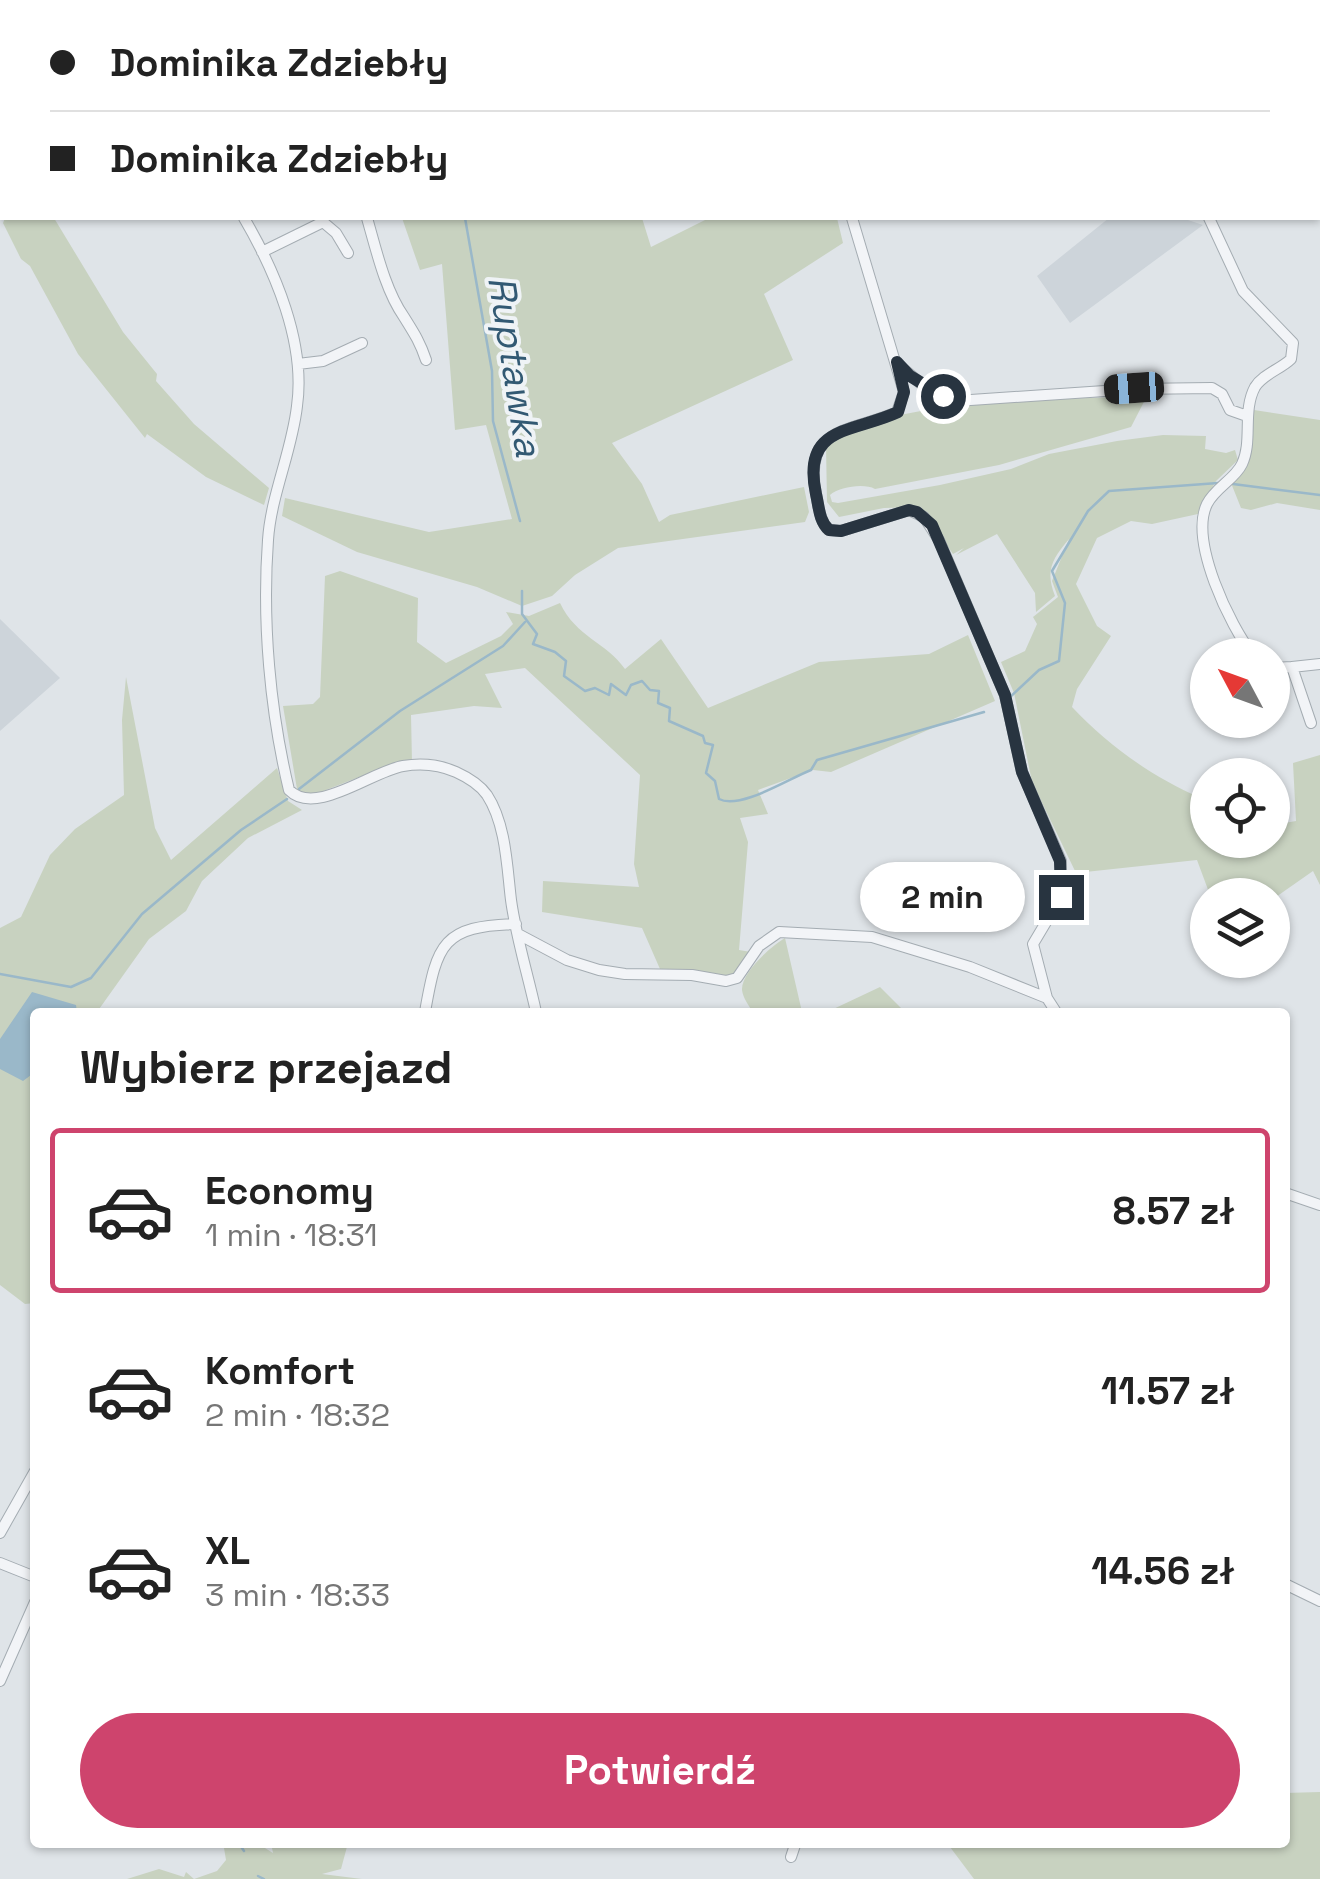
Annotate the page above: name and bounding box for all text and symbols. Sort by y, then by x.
text: Dominika Zdziebły [110,39,448,87]
text: Dominika Zdziebły [110,135,448,183]
water label: Ruptawka [477,272,553,460]
car [1103,371,1165,405]
route start [921,374,966,419]
north arrow [1190,638,1290,738]
map controls [1190,638,1290,978]
button: locate [1190,758,1290,858]
callout: 2 min [861,862,1026,932]
route end [1039,875,1084,920]
text: 2 min [901,877,984,917]
button: layers [1190,878,1290,978]
text: Wybierz przejazd [80,1039,453,1096]
icon: car [85,1166,175,1256]
text: Economy [205,1167,374,1215]
text: 8.57 zł [1113,1187,1235,1235]
text: 1 min · 18:31 [205,1215,378,1255]
icon: car [85,1346,175,1436]
text: Komfort [205,1347,355,1395]
text: 11.57 zł [1101,1367,1235,1415]
text: 2 min · 18:32 [205,1395,390,1435]
icon: car [85,1526,175,1616]
text: XL [205,1527,250,1575]
text: 14.56 zł [1091,1547,1235,1595]
text: 3 min · 18:33 [205,1575,390,1615]
button: Potwierdź [80,1713,1240,1828]

